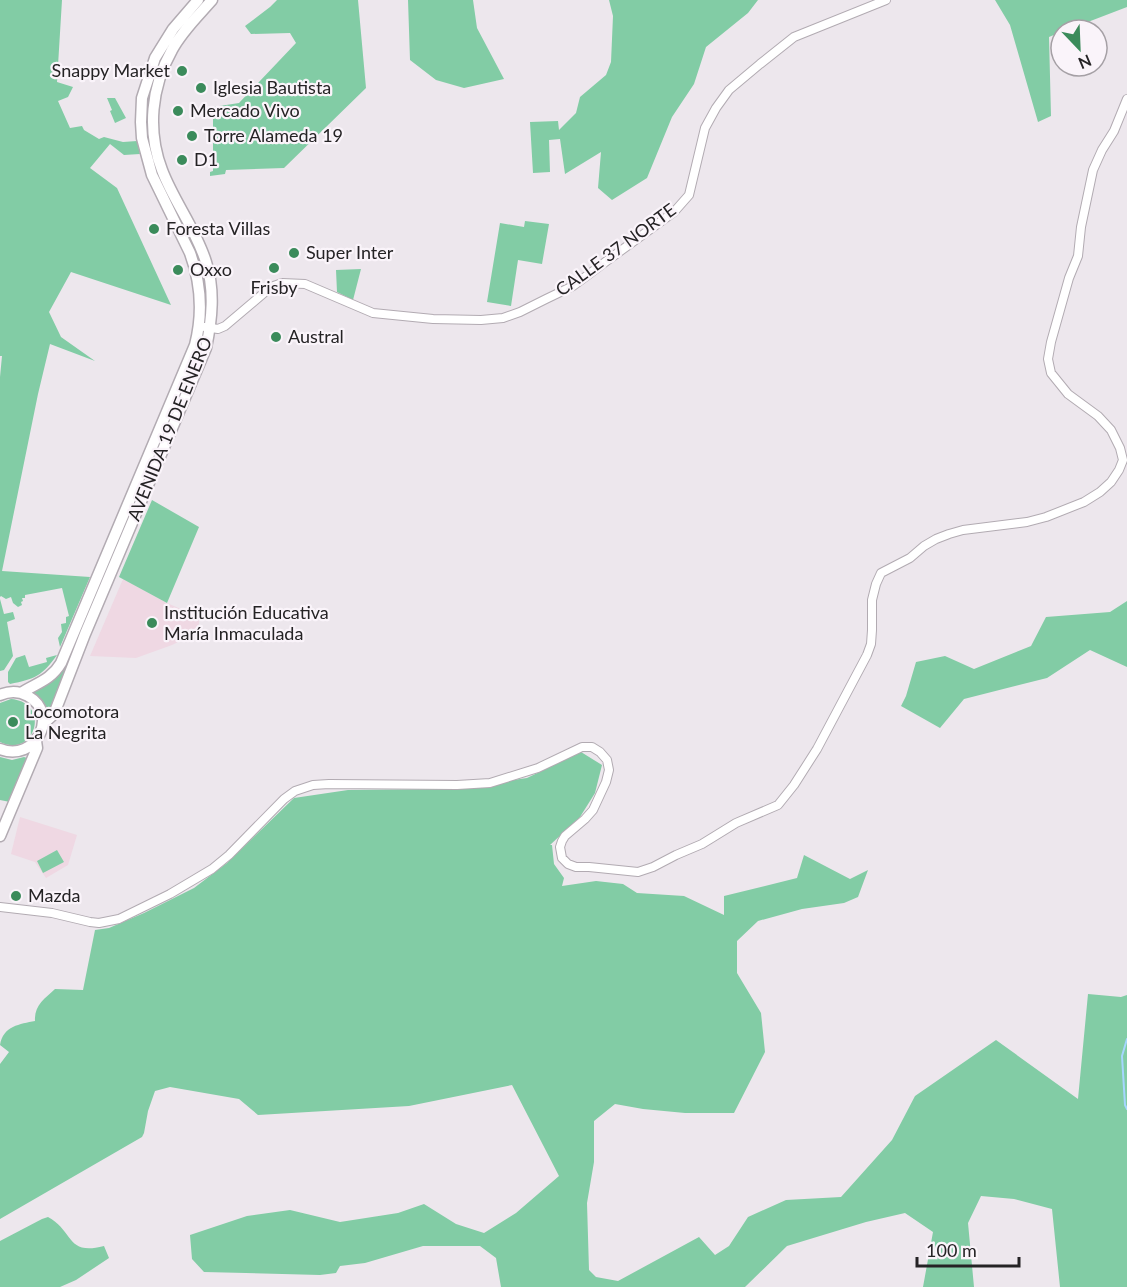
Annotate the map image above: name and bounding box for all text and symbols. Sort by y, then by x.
north arrow [1049,18,1109,78]
text: N [1076,51,1094,73]
place label: Snappy Market [52,59,171,81]
marker: Snappy Market [175,64,189,78]
place label: Iglesia Bautista [213,76,331,98]
marker: Iglesia Bautista [194,81,208,95]
place label: Mercado Vivo [190,99,300,121]
marker: Mercado Vivo [171,104,185,118]
place label: Torre Alameda 19 [204,124,343,146]
marker: Torre Alameda 19 [185,129,199,143]
place label: D1 [194,148,218,170]
marker: D1 [175,153,189,167]
street label: CALLE 37 NORTE [551,198,680,300]
place label: Foresta Villas [166,217,270,239]
marker: Foresta Villas [147,222,161,236]
place label: Super Inter [306,241,394,263]
marker: Super Inter [287,246,301,260]
place label: Oxxo [190,258,232,280]
marker: Frisby [267,261,281,275]
marker: Oxxo [171,263,185,277]
place label: Frisby [250,276,298,298]
place label: Austral [288,325,344,347]
marker: Austral [269,330,283,344]
street label: AVENIDA 19 DE ENERO [122,333,216,524]
place label: Institución Educativa María Inmaculada [164,601,329,644]
marker: Institución Educativa María Inmaculada [145,616,159,630]
place label: Locomotora La Negrita [25,700,119,743]
marker: Locomotora La Negrita [6,715,20,729]
place label: Mazda [28,884,80,906]
marker: Mazda [9,889,23,903]
scale bar [917,1230,1019,1268]
text: 100 m [926,1239,977,1261]

